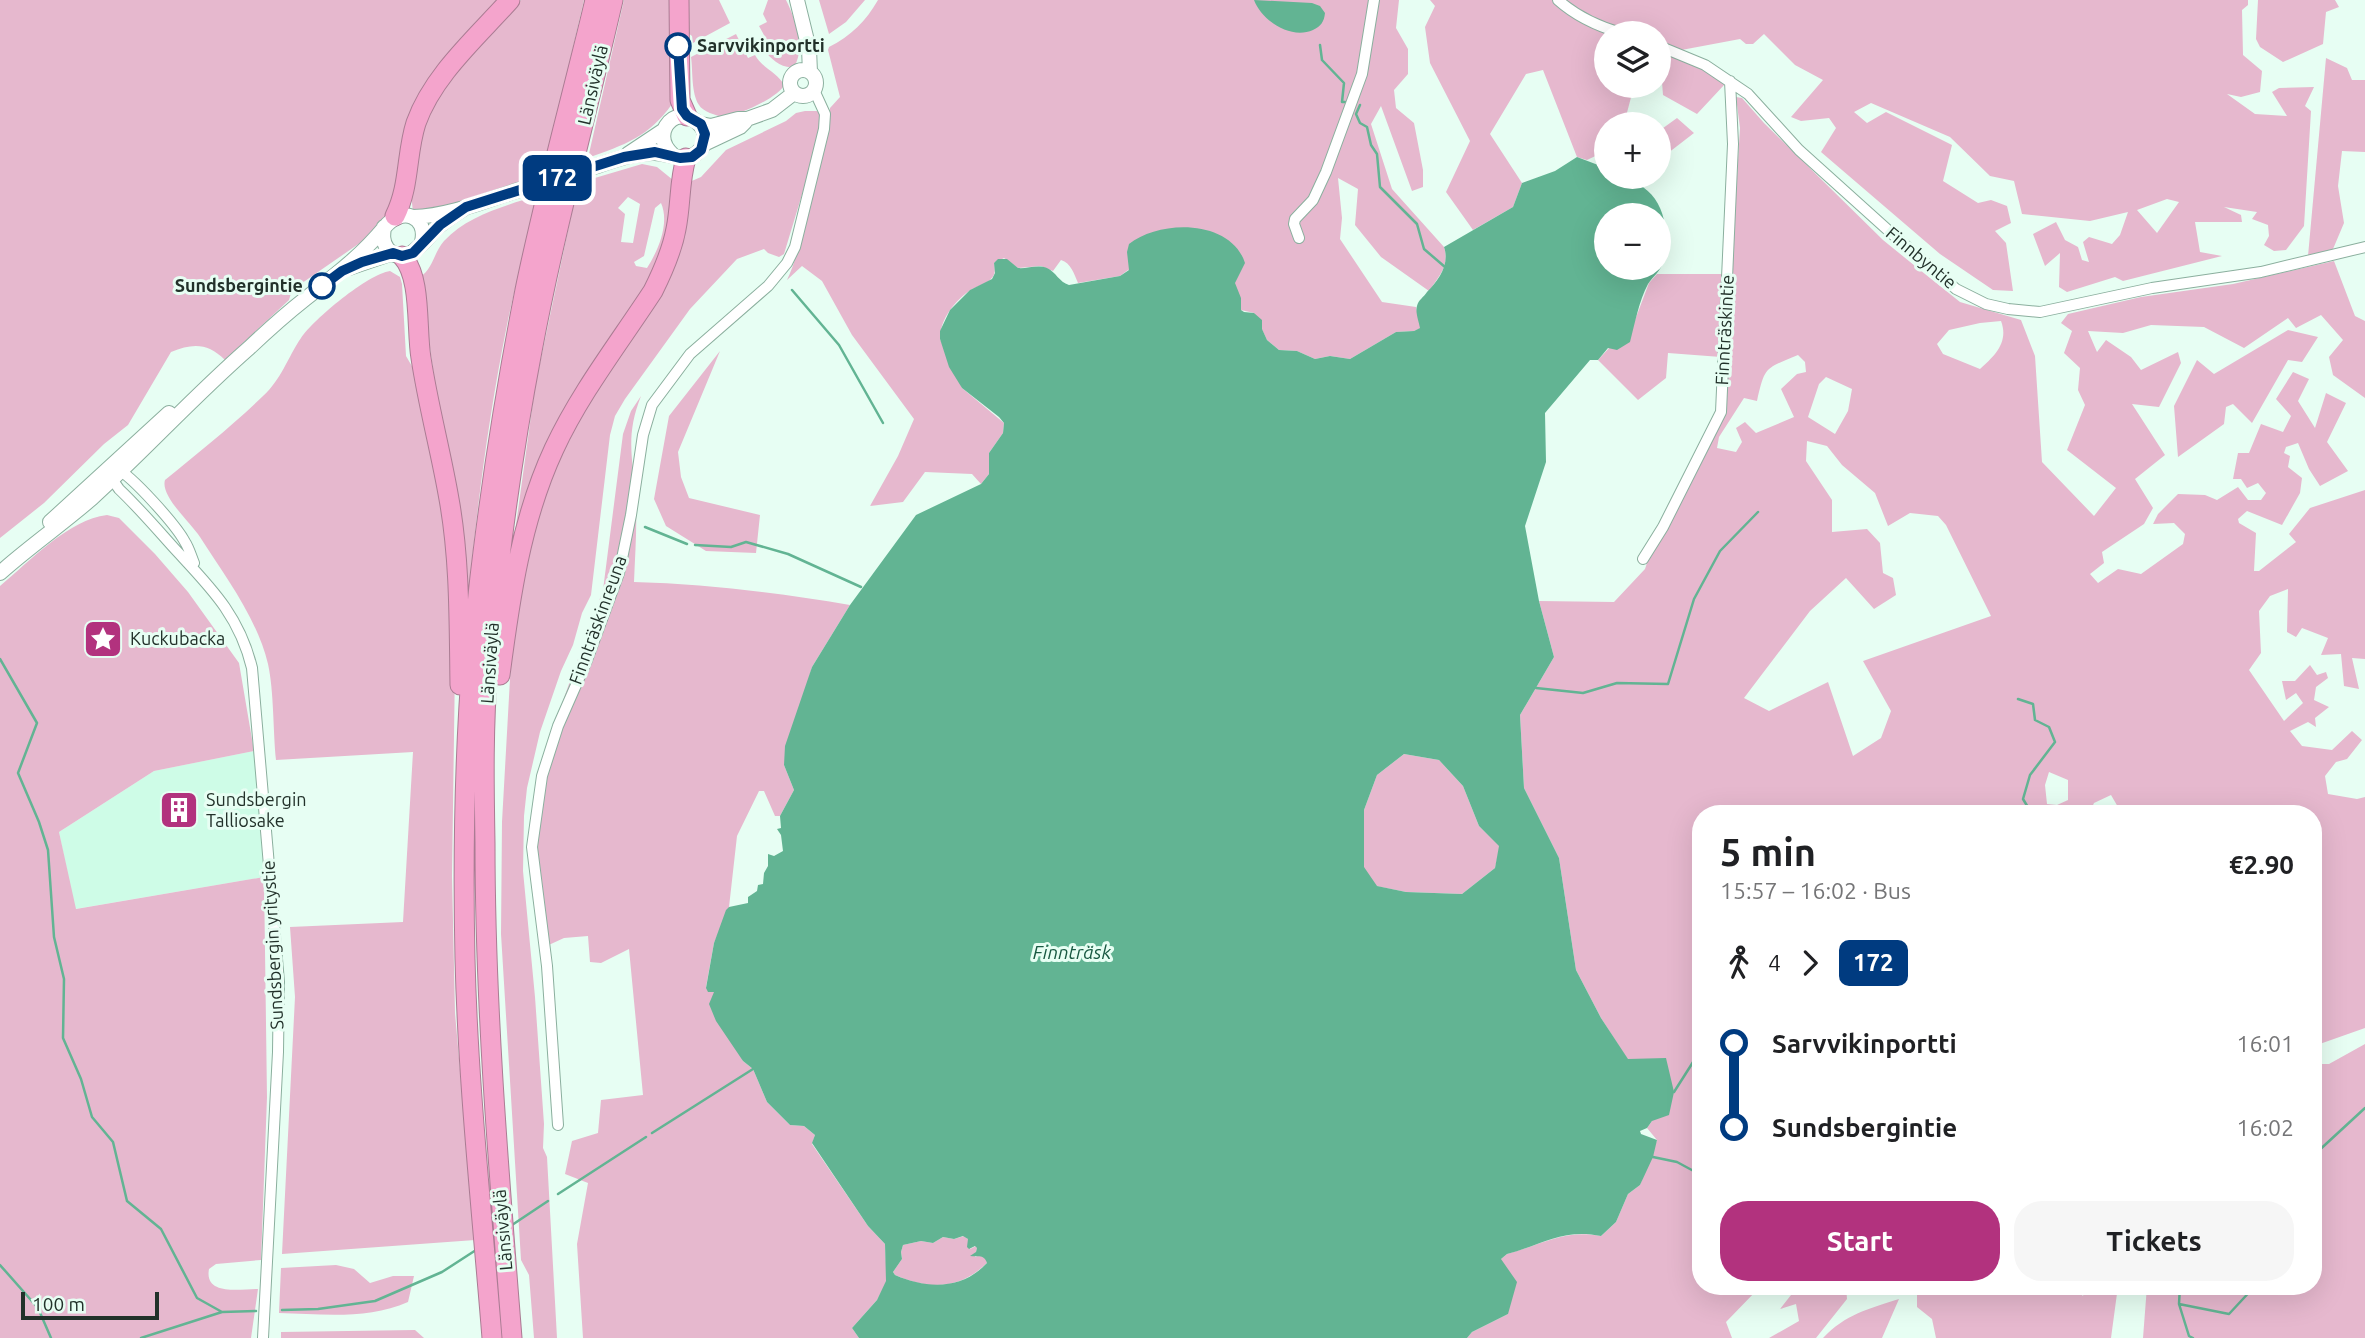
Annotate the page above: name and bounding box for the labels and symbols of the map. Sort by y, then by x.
marker: Sarvvikinportti [665,33,691,59]
place label: Sarvvikinportti [697,35,825,55]
street label: Länsiväylä [573,43,611,127]
line badge: 172 [517,155,597,201]
street label: Finnbyntie [1883,222,1961,292]
marker: Sundsbergintie [309,273,335,299]
street label: Finnträskintie [1711,274,1737,386]
place label: Sundsbergintie [175,275,303,295]
street label: Finnträskinreuna [564,553,630,687]
place icon: Kuckubacka [82,618,124,660]
street label: Länsiväylä [476,622,502,704]
place label: Kuckubacka [130,628,225,648]
building icon: Sundsbergin Talliosake [158,789,200,831]
place label: Sundsbergin Talliosake [206,789,307,830]
street label: Sundsbergin yritystie [258,860,286,1030]
water label: Finnträsk [1033,941,1111,963]
street label: Länsiväylä [488,1189,516,1272]
scale bar [21,1289,159,1321]

